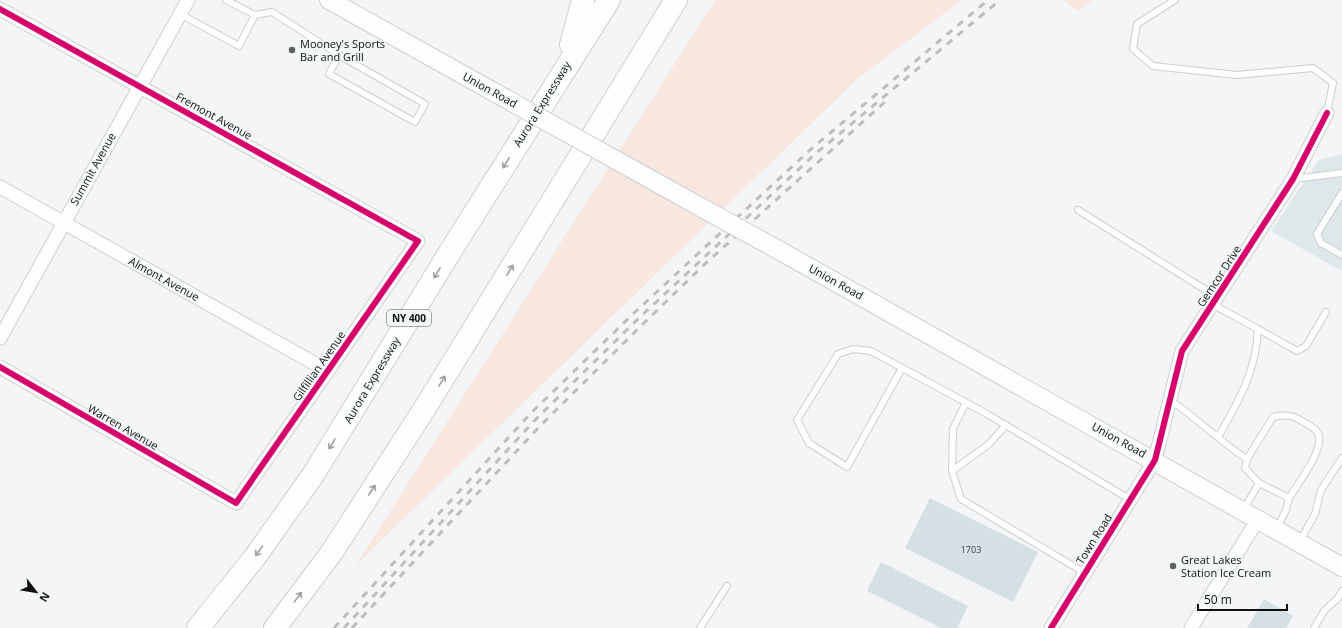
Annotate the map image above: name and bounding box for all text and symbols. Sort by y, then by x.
place label: Mooney's Sports Bar and Grill [300,36,385,64]
marker: Mooney's Sports Bar and Grill [287,45,297,55]
street label: Aurora Expressway [509,58,574,149]
street label: Union Road [460,68,520,111]
street label: Fremont Avenue [173,88,255,143]
street label: Summit Avenue [66,130,119,208]
one-way arrow [501,157,509,169]
street label: Gemcor Drive [1193,242,1244,309]
street label: Almont Avenue [126,253,202,304]
street label: Union Road [806,260,866,303]
one-way arrow [507,264,515,276]
one-way arrow [432,267,440,279]
road number: NY 400 [387,310,431,326]
street label: Gilfillian Avenue [289,328,348,404]
street label: Aurora Expressway [340,333,404,426]
one-way arrow [438,376,446,387]
street label: Warren Avenue [85,400,161,453]
street label: Union Road [1089,418,1149,461]
one-way arrow [328,438,336,450]
one-way arrow [368,485,376,496]
street label: Town Road [1072,511,1115,567]
house number: 1703 [961,543,981,556]
one-way arrow [255,546,263,557]
place label: Great Lakes Station Ice Cream [1181,552,1271,580]
marker: Great Lakes Station Ice Cream [1168,561,1178,571]
north arrow [16,572,56,612]
scale bar [1198,586,1287,612]
text: N [36,590,54,605]
one-way arrow [294,591,302,602]
text: 50 m [1204,591,1232,608]

